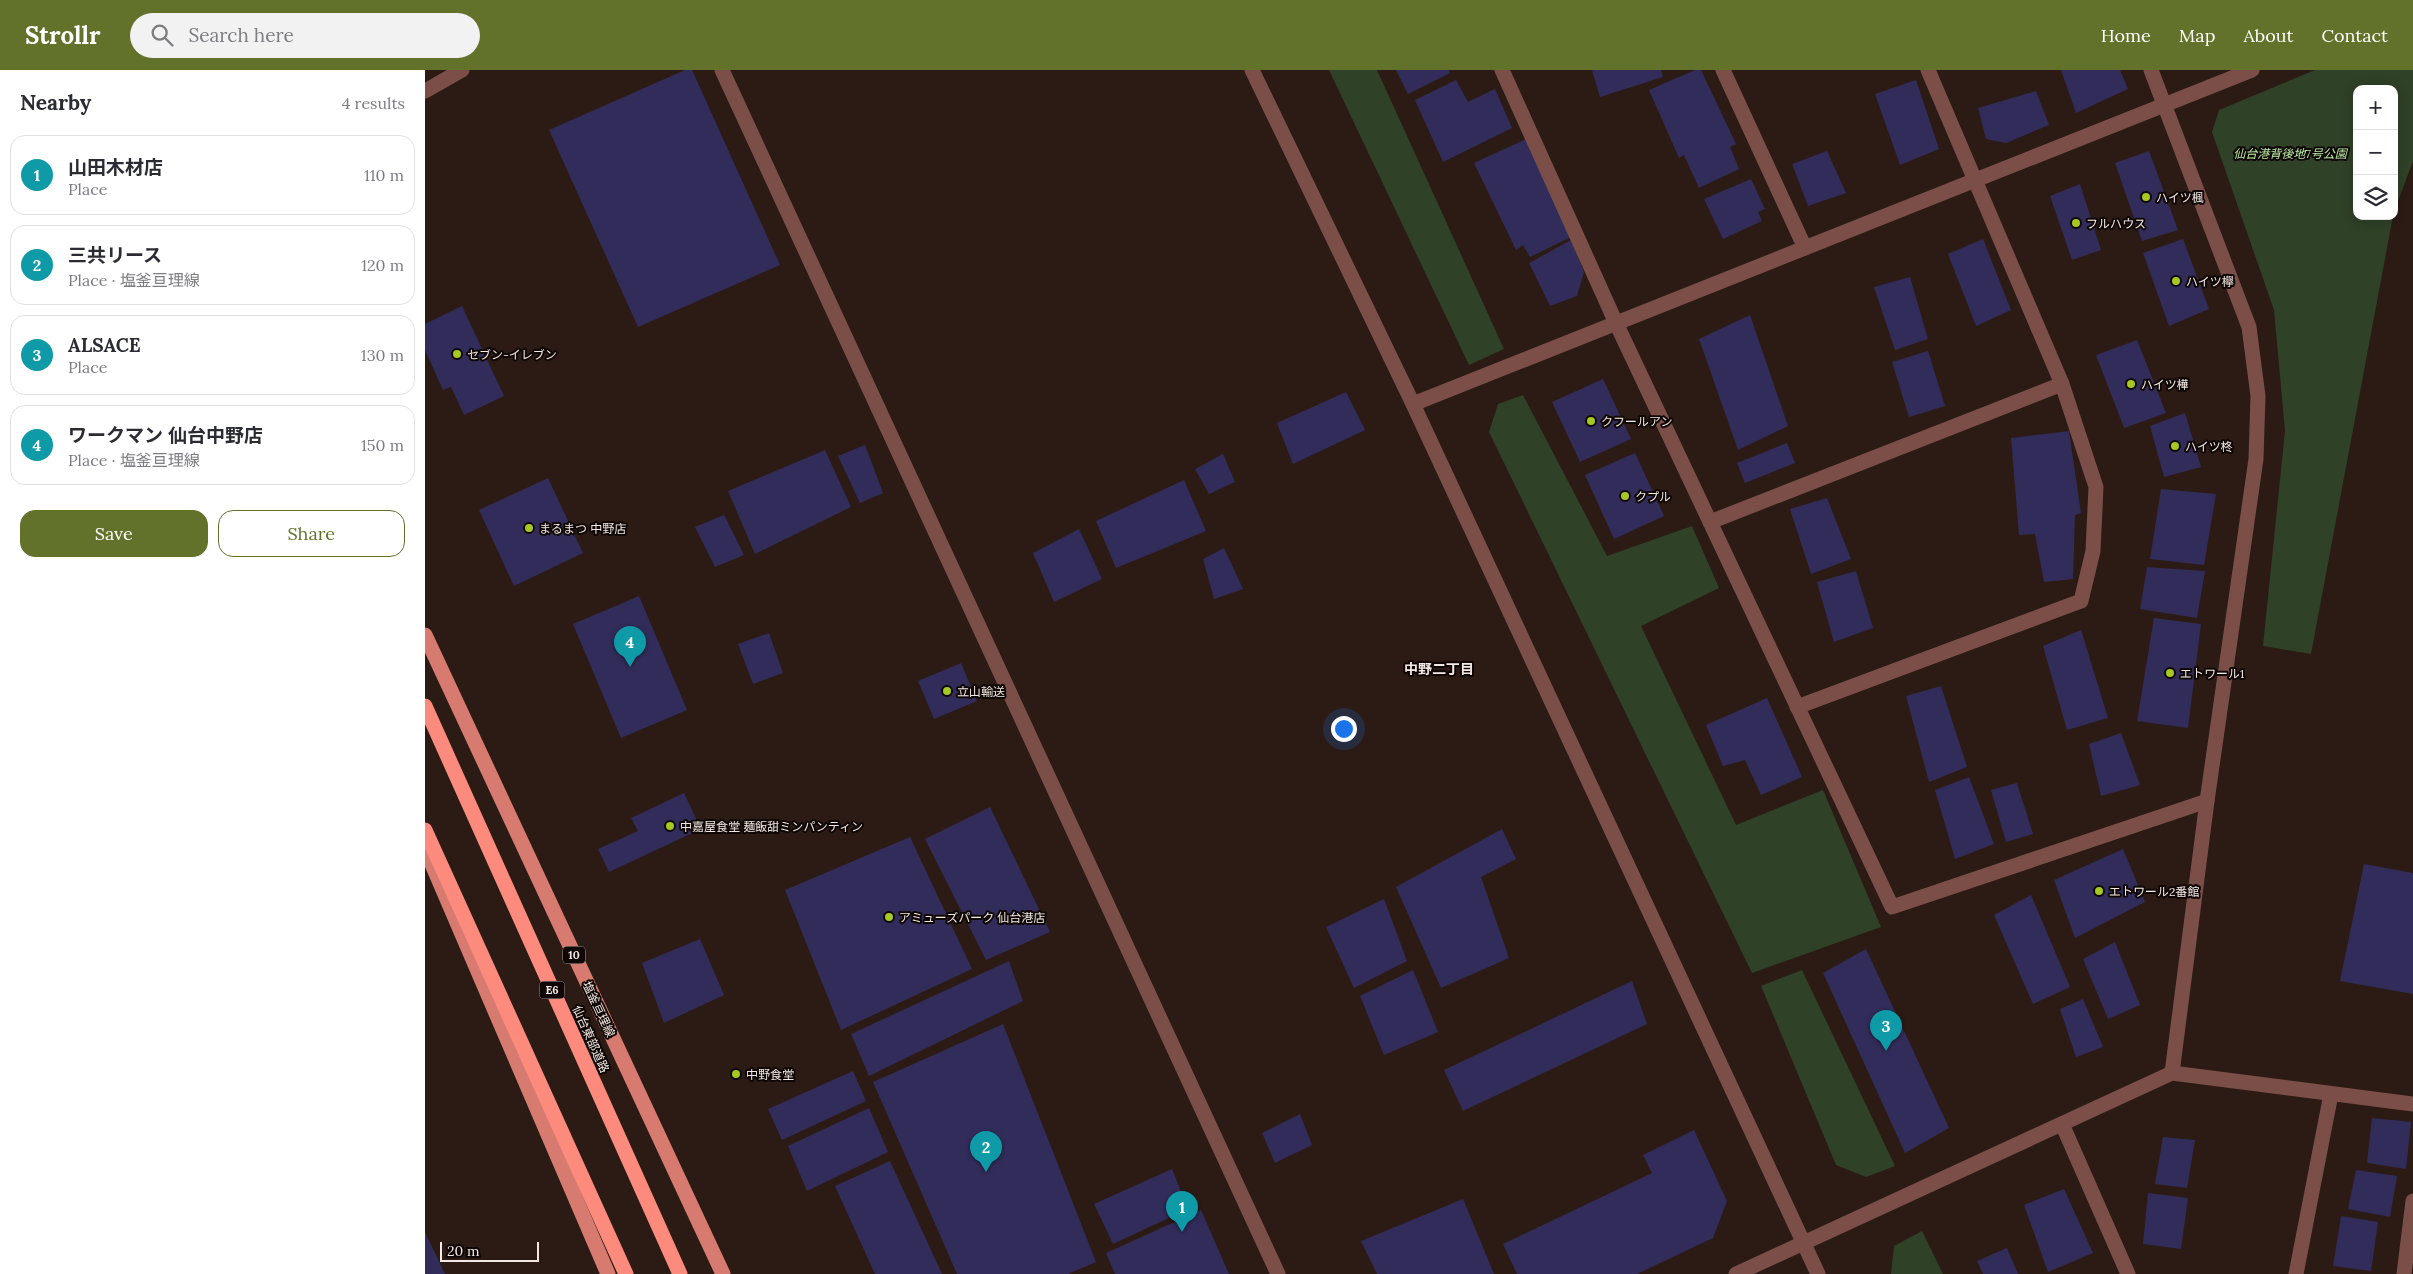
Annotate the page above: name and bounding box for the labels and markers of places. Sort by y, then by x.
place label: ハイツ楓 [2156,190,2204,205]
marker: ハイツ楓 [2140,191,2152,203]
place label: フルハウス [2086,216,2146,231]
marker: フルハウス [2070,217,2082,229]
place label: ハイツ欅 [2186,274,2234,289]
marker: ハイツ欅 [2170,275,2182,287]
place label: セブン-イレブン [467,347,557,362]
marker: セブン-イレブン [451,348,463,360]
place label: ハイツ樺 [2141,377,2189,392]
marker: ハイツ樺 [2125,378,2137,390]
place label: クフールアン [1601,414,1673,429]
marker: クフールアン [1585,415,1597,427]
place label: ハイツ柊 [2185,439,2233,454]
marker: ハイツ柊 [2169,440,2181,452]
place label: クプル [1635,489,1671,504]
marker: クプル [1619,490,1631,502]
place label: まるまつ 中野店 [539,521,626,536]
marker: まるまつ 中野店 [523,522,535,534]
pin: 4 [614,626,646,667]
place label: エトワール1 [2180,666,2244,681]
marker: エトワール1 [2164,667,2176,679]
place label: 立山輸送 [957,684,1005,699]
marker: 立山輸送 [941,685,953,697]
place label: 中嘉屋食堂 麺飯甜ミンパンティン [680,819,863,834]
marker: 中嘉屋食堂 麺飯甜ミンパンティン [664,820,676,832]
place label: エトワール2番館 [2109,884,2199,899]
marker: エトワール2番館 [2093,885,2105,897]
place label: アミューズパーク 仙台港店 [899,910,1045,925]
marker: アミューズパーク 仙台港店 [883,911,895,923]
pin: 3 [1870,1010,1902,1051]
place label: 中野食堂 [746,1067,794,1082]
marker: 中野食堂 [730,1068,742,1080]
pin: 2 [970,1131,1002,1172]
pin: 1 [1166,1191,1198,1232]

